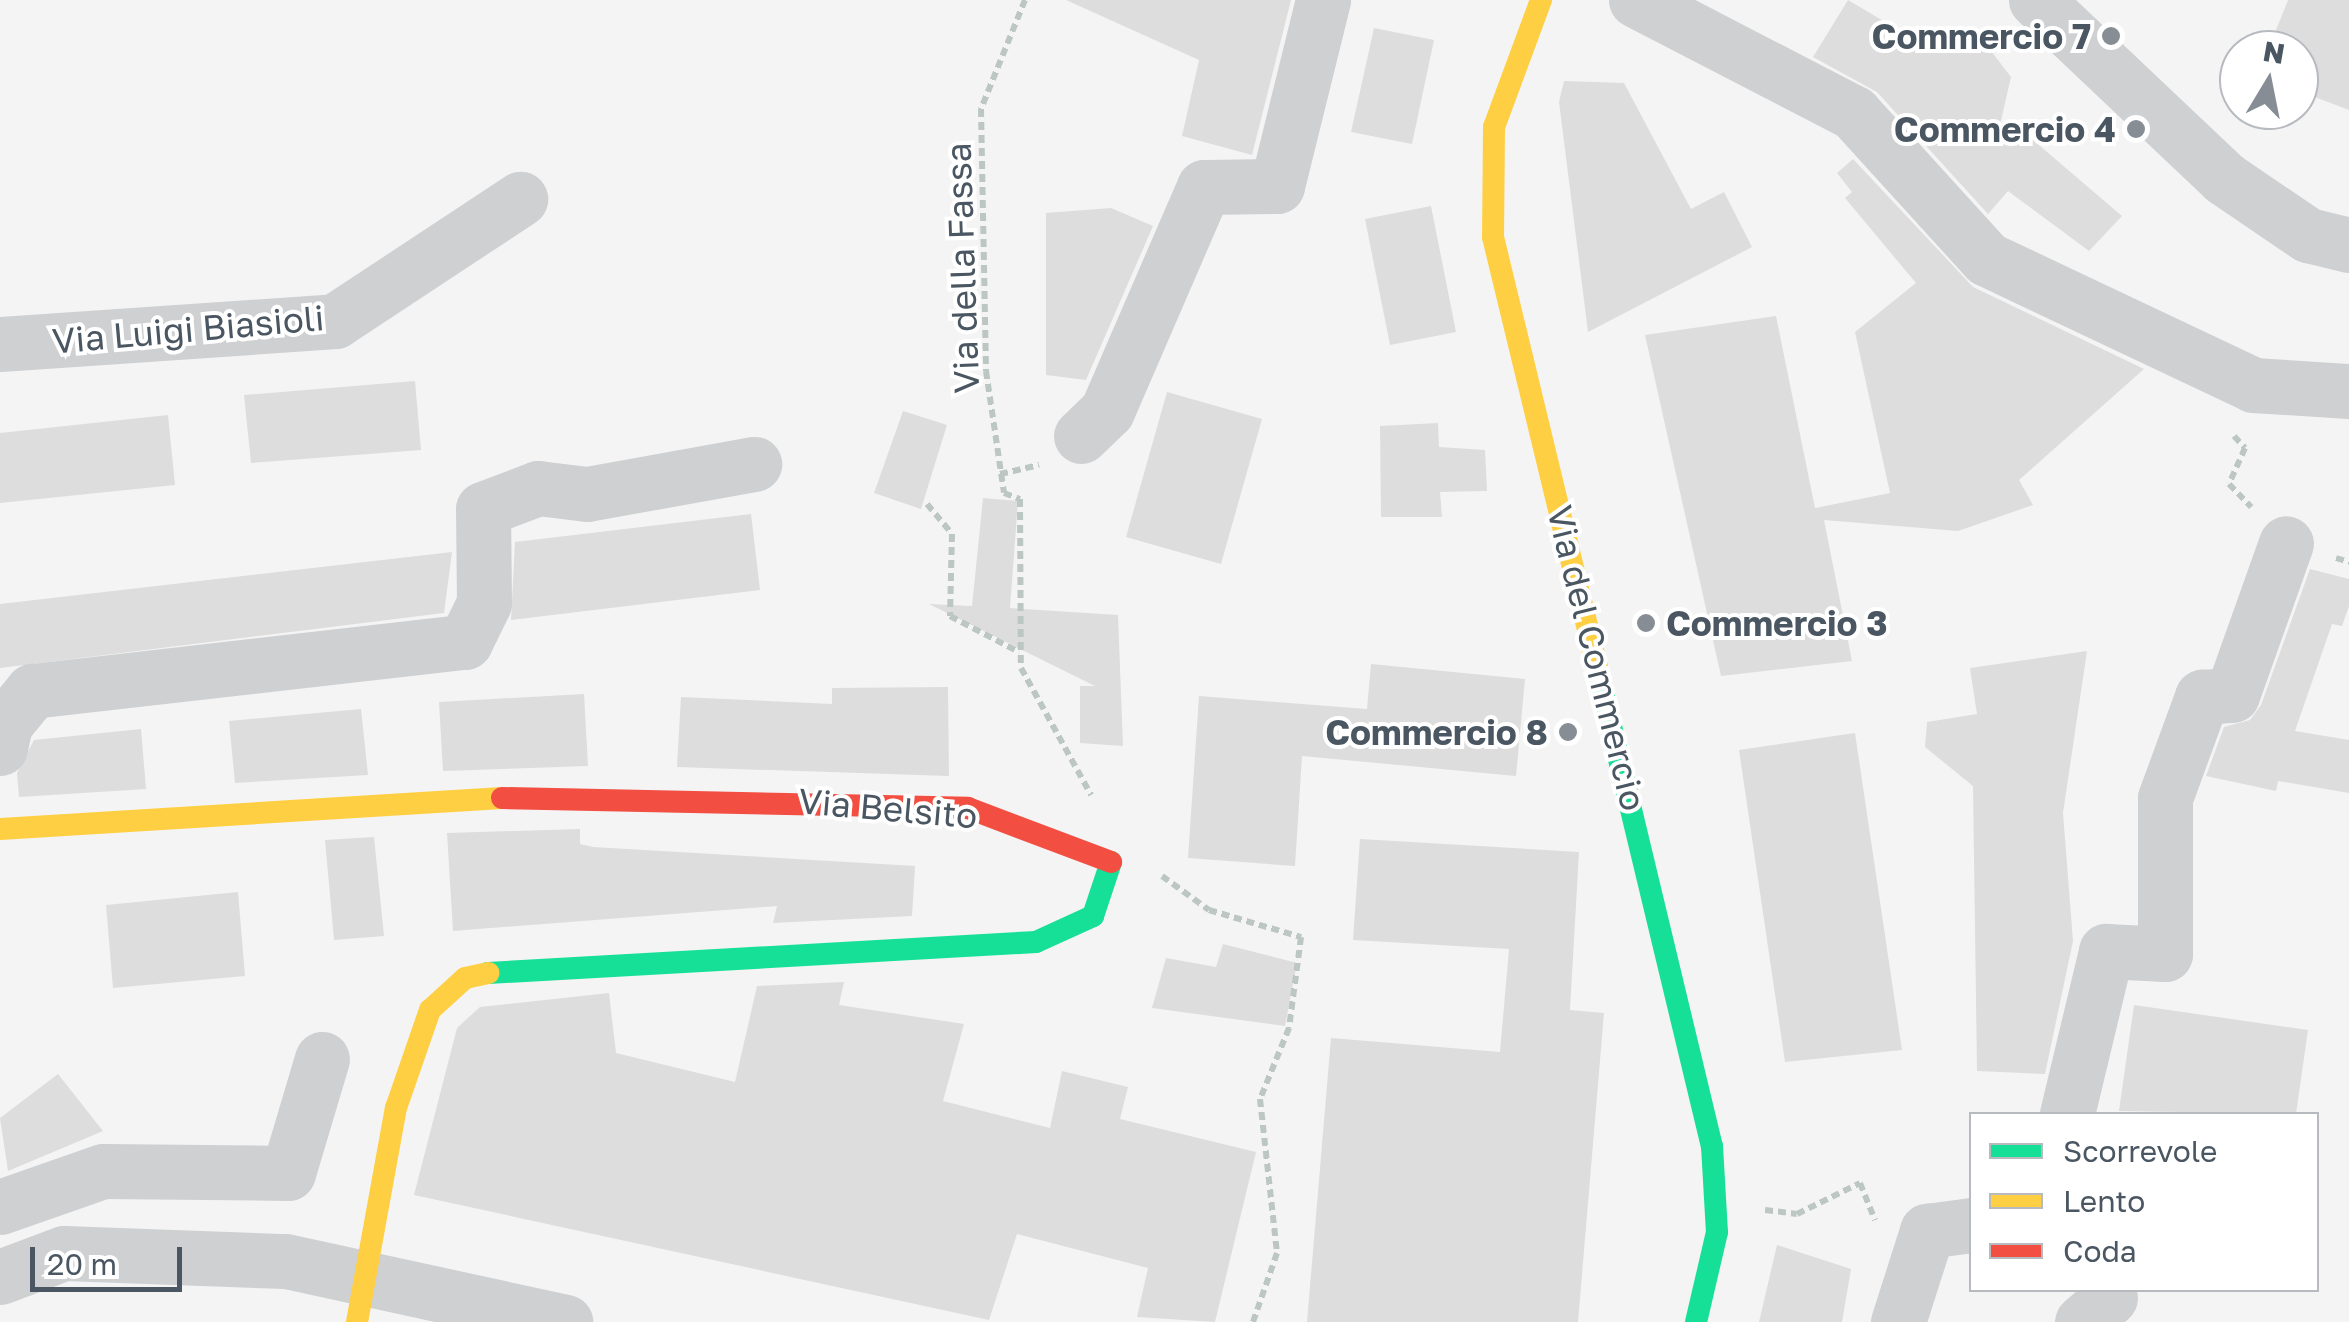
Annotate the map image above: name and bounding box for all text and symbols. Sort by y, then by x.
place label: Commercio 7 [1872,15,2091,57]
marker: Commercio 7 [2100,25,2122,47]
north arrow [2219,30,2319,130]
text: N [2261,34,2287,70]
place label: Commercio 4 [1894,108,2116,150]
marker: Commercio 4 [2125,118,2147,140]
street label: Via della Fassa [937,142,987,394]
street label: Via Luigi Biasioli [50,296,326,362]
street label: Via del Commercio [1539,501,1655,815]
place label: Commercio 3 [1666,602,1888,644]
marker: Commercio 3 [1635,612,1657,634]
place label: Commercio 8 [1325,711,1548,753]
marker: Commercio 8 [1557,721,1579,743]
street label: Via Belsito [797,779,979,837]
legend [1969,1112,2319,1292]
text: Scorrevole [2063,1133,2217,1169]
text: Lento [2063,1183,2145,1219]
scale bar [35,1227,188,1289]
text: Coda [2063,1233,2137,1269]
text: 20 m [47,1246,117,1282]

